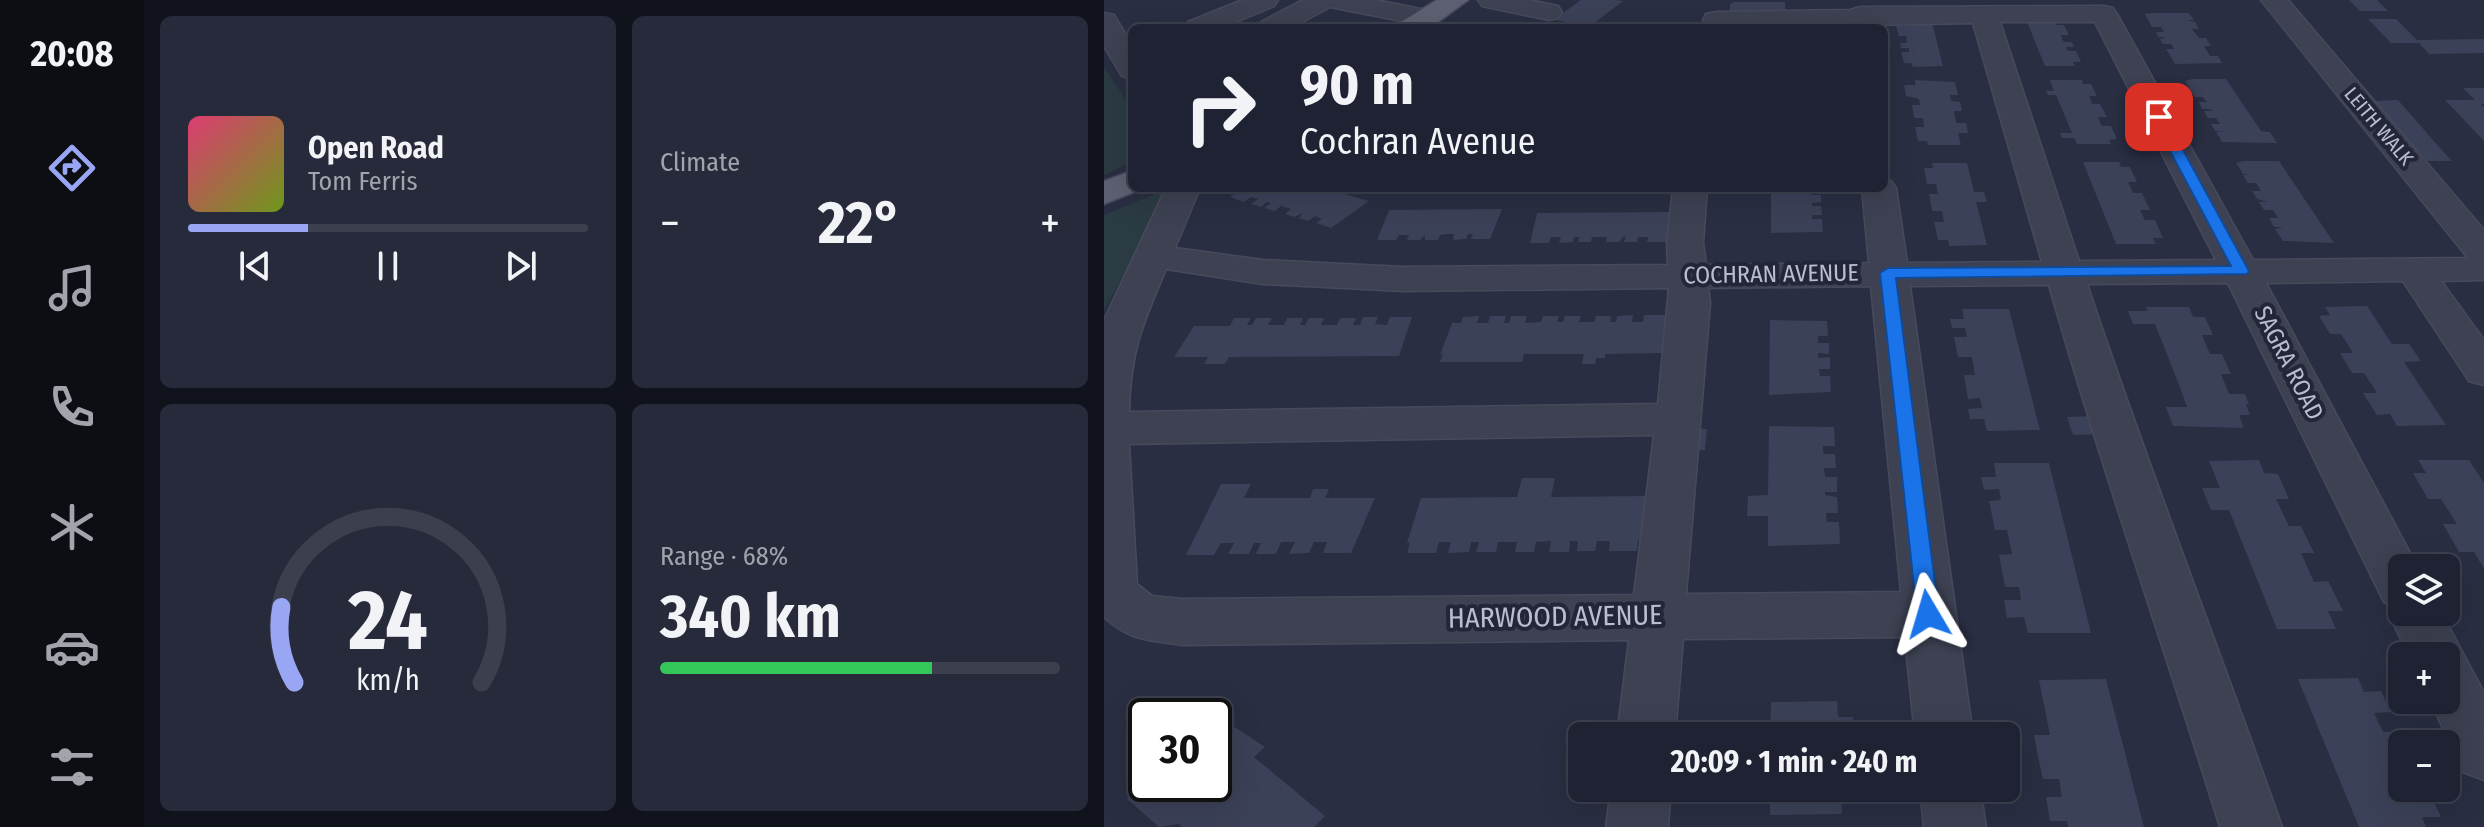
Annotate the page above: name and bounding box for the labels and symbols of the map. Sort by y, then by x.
street label: LEITH WALK [2339,82,2419,170]
pin [2125,83,2193,151]
street label: COCHRAN AVENUE [1683,258,1859,290]
street label: SAGRA ROAD [2248,302,2330,424]
position arrow [1886,572,1970,656]
street label: HARWOOD AVENUE [1448,598,1662,635]
speed limit sign: 30 [1128,698,1232,802]

